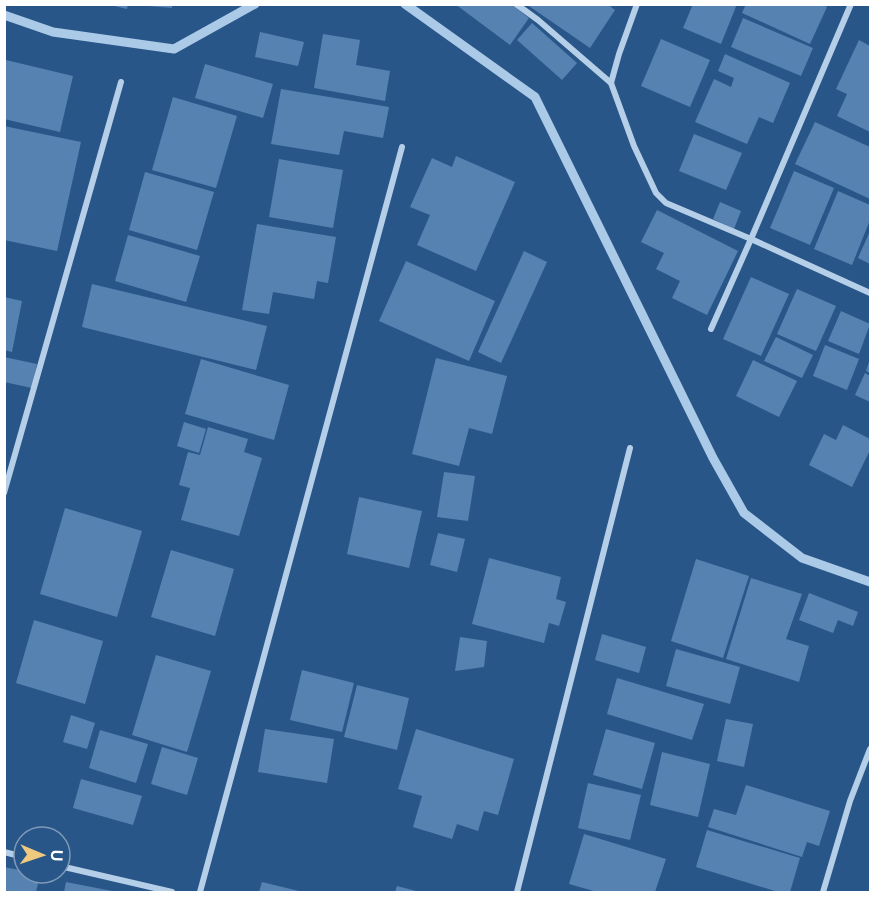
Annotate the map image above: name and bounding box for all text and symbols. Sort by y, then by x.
north arrow [12,825,72,885]
text: U [47,849,67,862]

